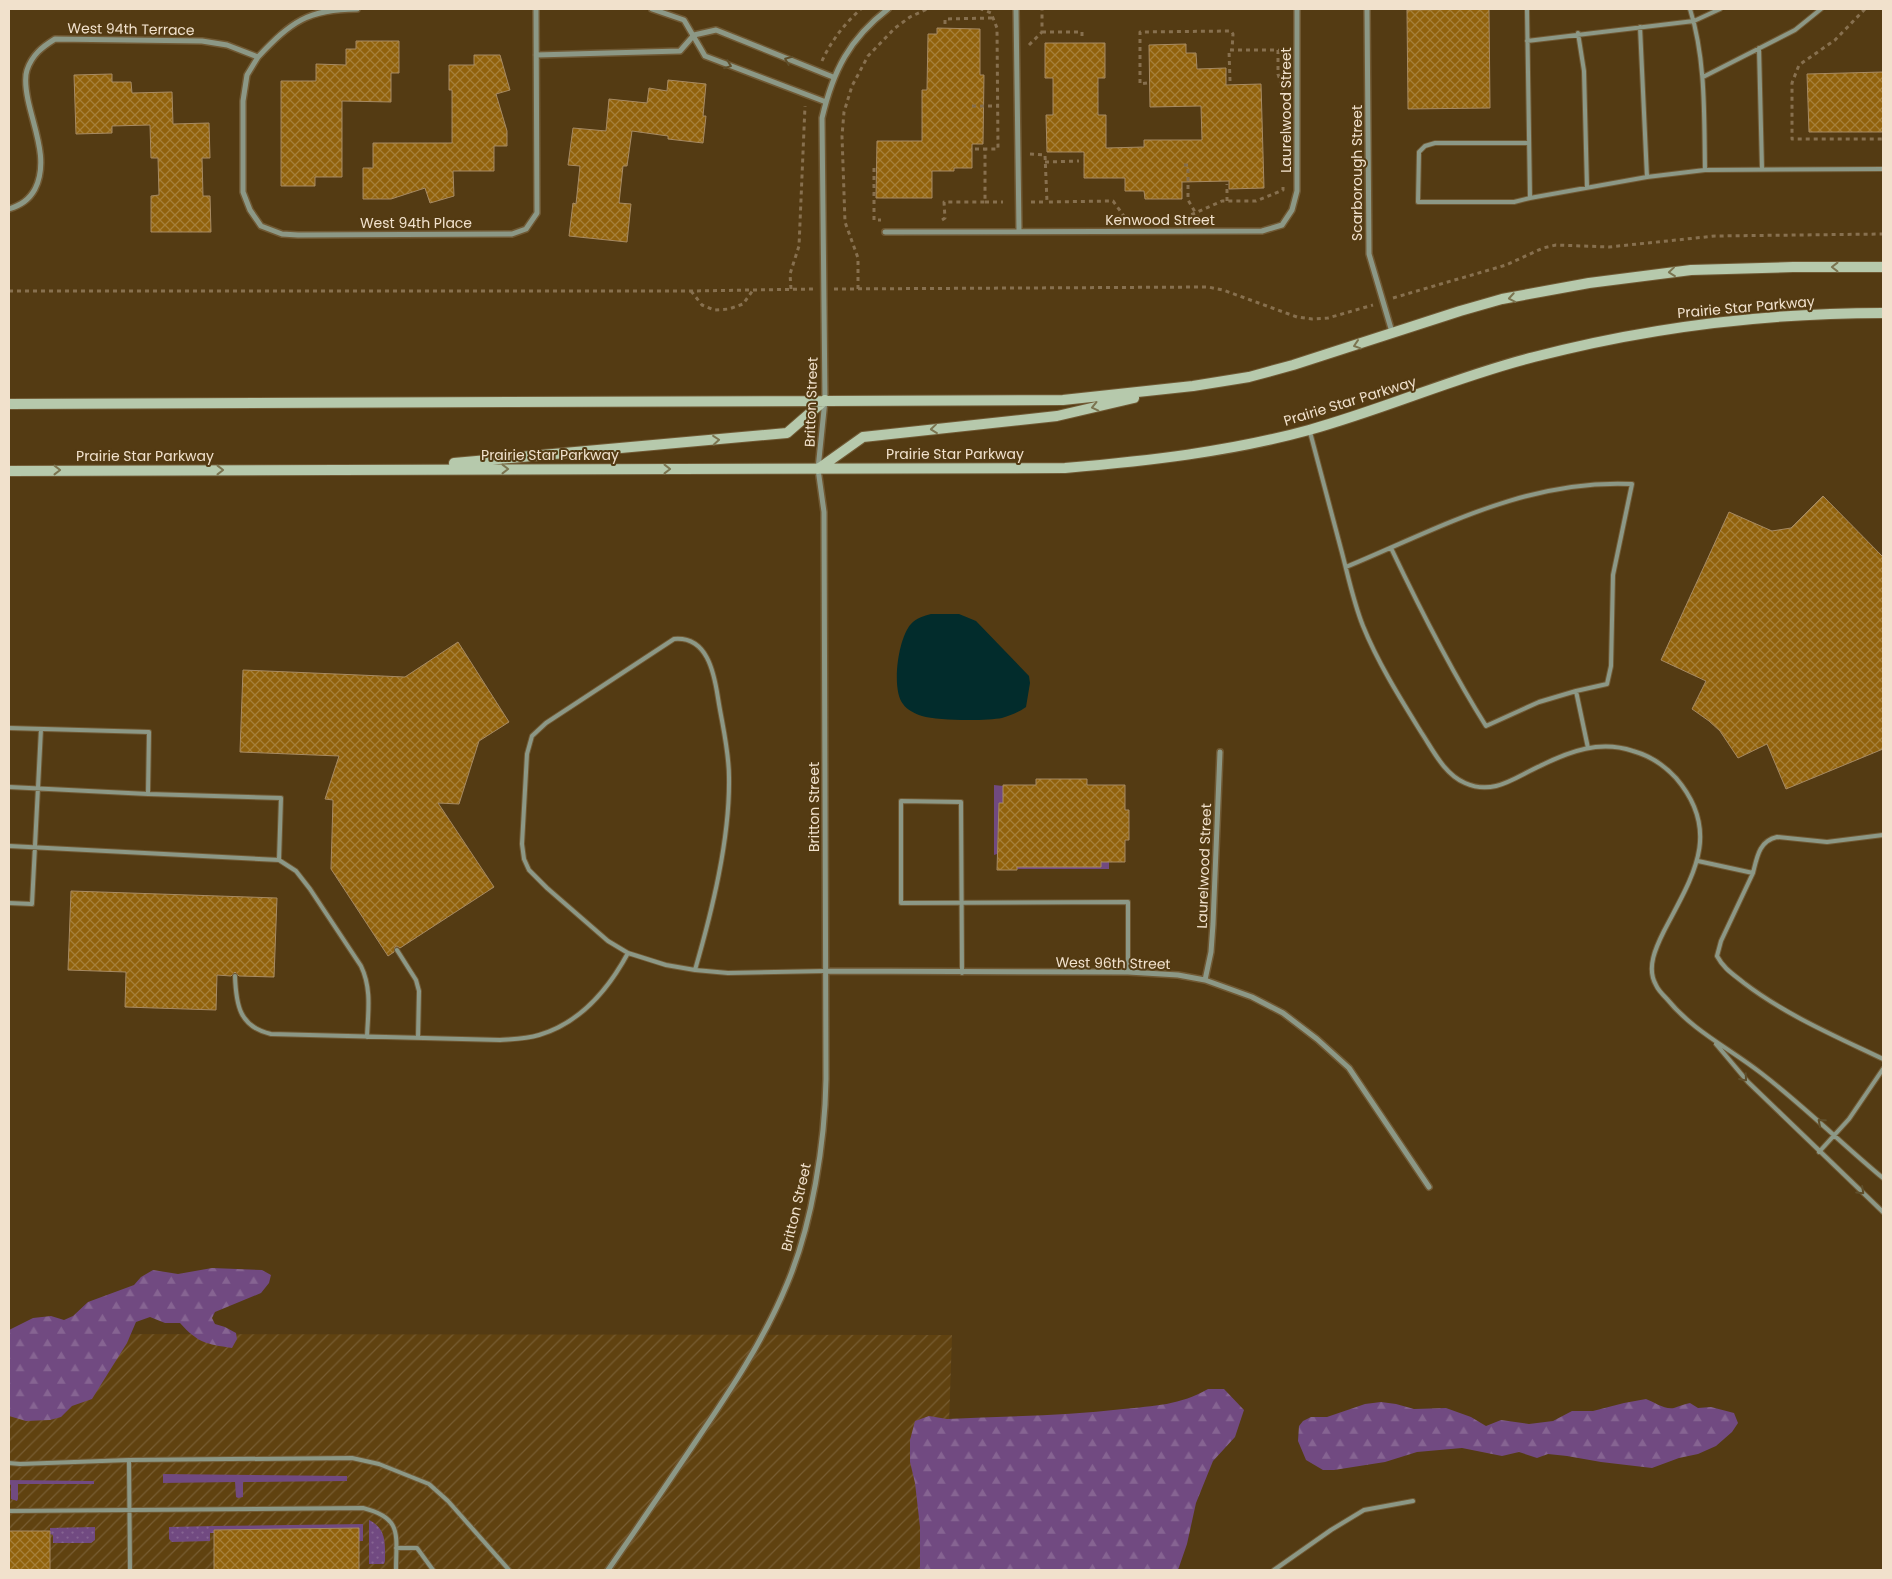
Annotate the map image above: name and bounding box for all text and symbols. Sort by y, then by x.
street label: West 94th Terrace [67,18,195,40]
street label: Laurelwood Street [1276,47,1296,173]
one-way arrow [784,56,793,66]
one-way arrow [724,59,732,69]
street label: Scarborough Street [1347,105,1367,241]
street label: Kenwood Street [1105,210,1215,230]
street label: West 94th Place [360,213,472,233]
one-way arrow [1830,262,1838,272]
one-way arrow [1668,266,1676,277]
street label: Prairie Star Parkway [1676,291,1816,323]
one-way arrow [1507,292,1516,302]
one-way arrow [1353,340,1361,350]
street label: Britton Street [799,357,823,447]
street label: Prairie Star Parkway [1281,371,1419,431]
one-way arrow [1090,401,1099,412]
one-way arrow [929,423,937,434]
one-way arrow [712,434,720,445]
street label: Prairie Star Parkway [886,444,1024,464]
street label: Prairie Star Parkway [481,445,619,465]
street label: Prairie Star Parkway [76,446,214,466]
one-way arrow [502,464,509,474]
one-way arrow [664,464,672,474]
one-way arrow [54,465,62,475]
one-way arrow [216,465,224,475]
street label: Britton Street [804,762,824,852]
street label: Laurelwood Street [1192,803,1216,929]
street label: West 96th Street [1055,952,1171,974]
one-way arrow [1738,1072,1747,1081]
one-way arrow [1818,1120,1827,1128]
street label: Britton Street [776,1161,816,1253]
one-way arrow [1855,1185,1864,1194]

